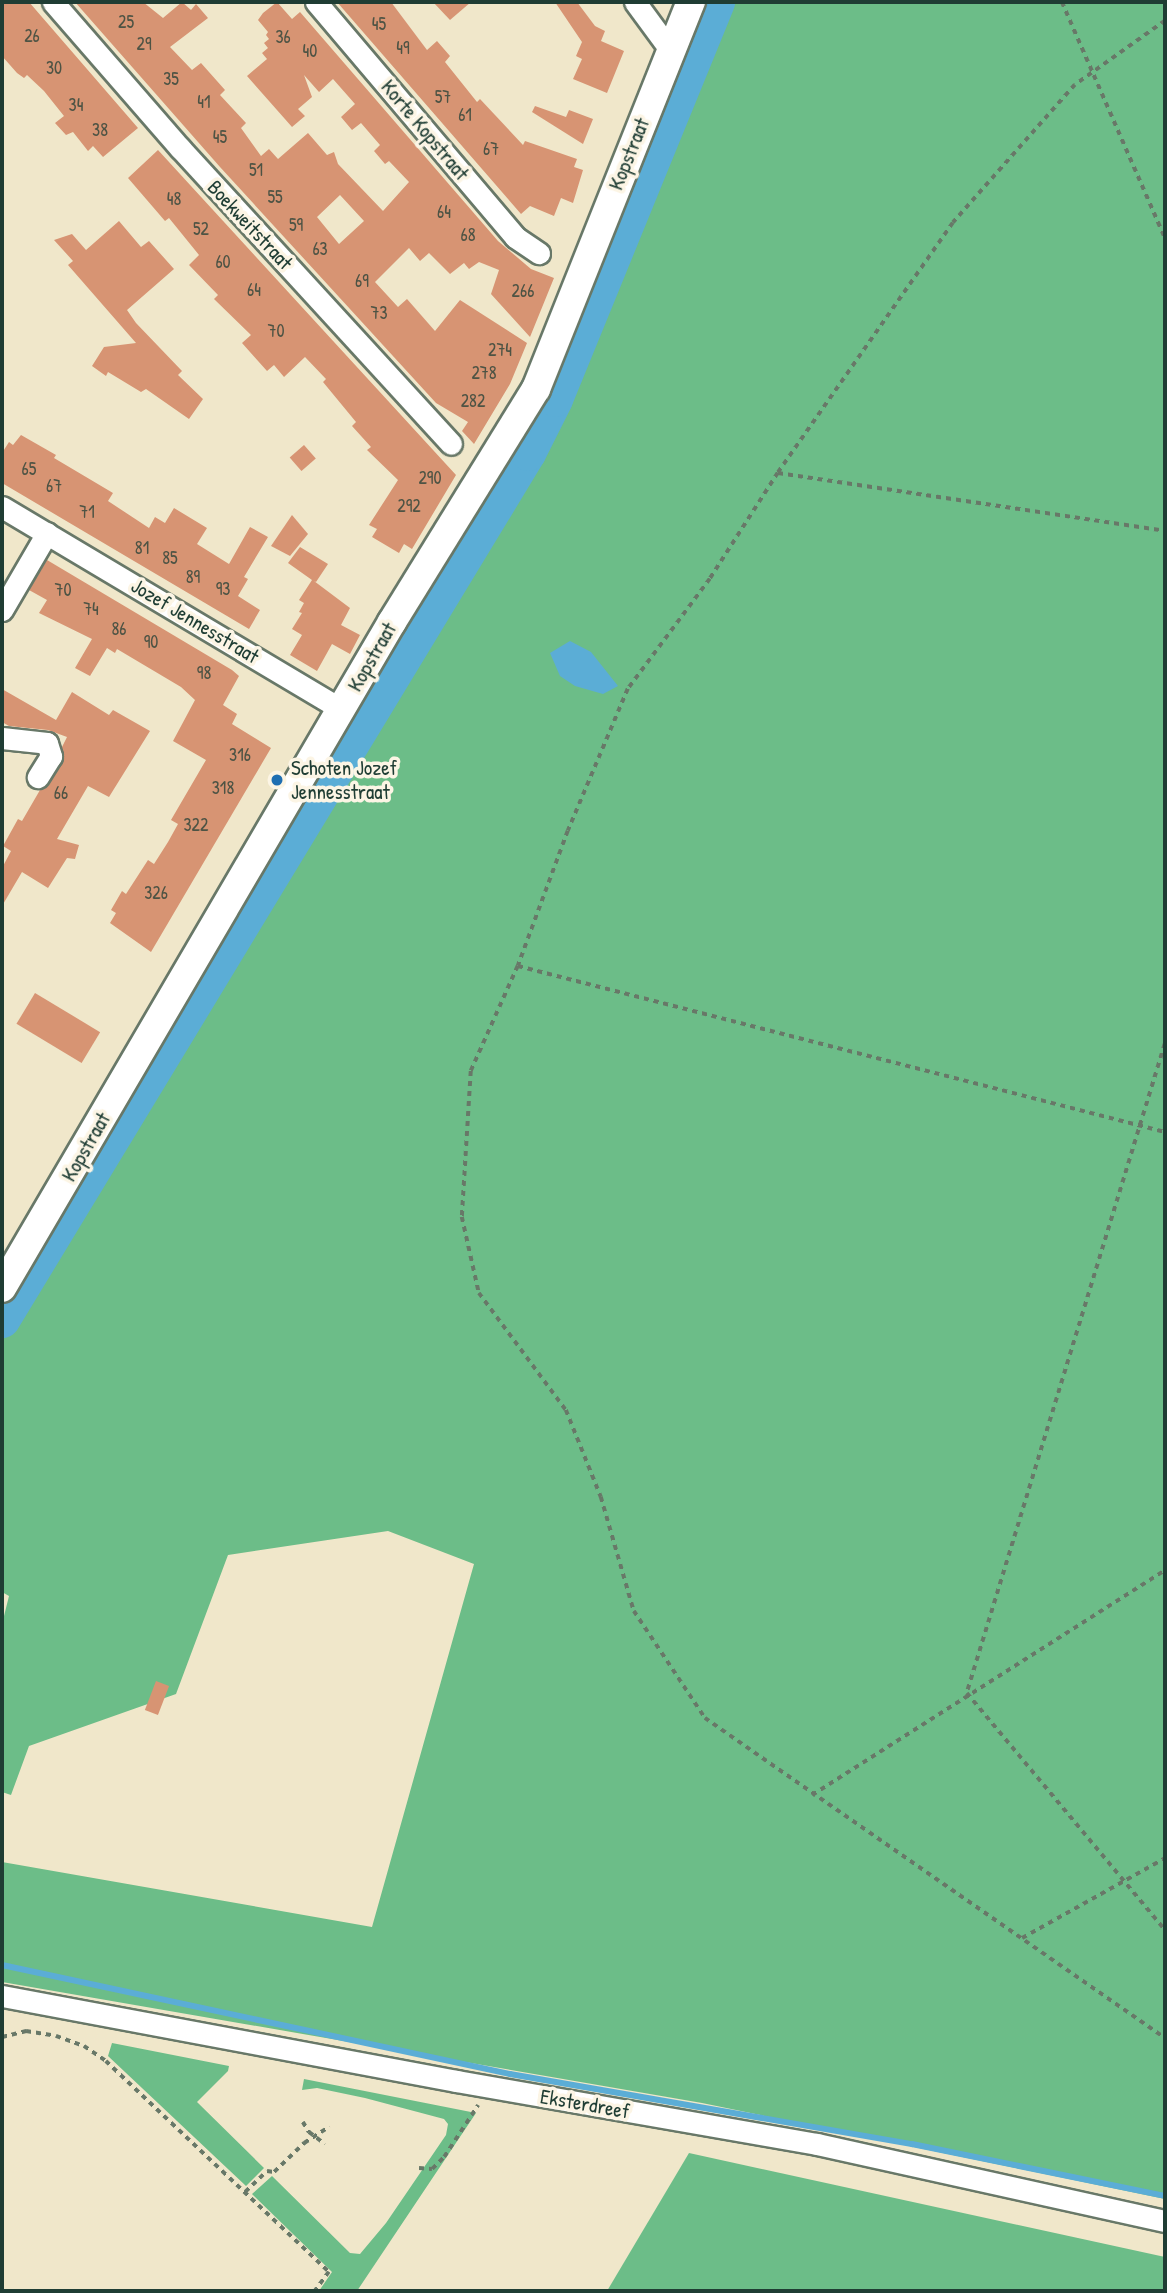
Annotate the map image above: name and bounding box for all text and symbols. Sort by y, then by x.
house number: 25 [118,11,134,33]
house number: 45 [372,13,386,35]
house number: 26 [24,25,40,47]
house number: 36 [275,26,291,48]
house number: 29 [136,33,152,55]
house number: 49 [396,37,410,59]
house number: 40 [303,40,317,62]
house number: 30 [46,57,62,79]
house number: 35 [163,68,179,90]
street label: Korte Kopstraat [376,75,474,185]
house number: 57 [435,86,451,108]
house number: 41 [197,91,211,113]
house number: 34 [69,94,83,116]
house number: 61 [458,104,472,126]
street label: Kopstraat [603,114,655,194]
house number: 38 [92,119,108,141]
house number: 45 [213,126,227,148]
house number: 67 [483,138,499,160]
house number: 51 [249,159,263,181]
street label: Boekweitstraat [202,175,298,275]
house number: 55 [267,186,283,208]
house number: 48 [167,188,181,210]
house number: 64 [437,201,451,223]
house number: 59 [289,214,303,236]
house number: 52 [193,218,209,240]
house number: 68 [461,224,475,246]
house number: 63 [312,238,328,260]
house number: 60 [215,251,231,273]
house number: 69 [355,270,369,292]
house number: 64 [247,279,261,301]
house number: 266 [512,280,534,302]
house number: 73 [371,302,387,324]
house number: 70 [268,320,284,342]
house number: 274 [488,339,512,361]
house number: 278 [471,362,497,384]
house number: 282 [461,390,485,412]
house number: 65 [22,458,36,480]
house number: 290 [418,467,442,489]
house number: 67 [46,475,62,497]
house number: 292 [397,495,421,517]
house number: 71 [79,501,95,523]
house number: 81 [135,537,149,559]
house number: 85 [162,547,178,569]
house number: 89 [186,566,200,588]
street label: Jozef Jennesstraat [127,573,263,669]
house number: 93 [216,578,230,600]
house number: 70 [55,579,71,601]
house number: 74 [83,598,99,620]
house number: 86 [112,618,126,640]
street label: Kopstraat [342,618,402,696]
house number: 90 [144,631,158,653]
house number: 98 [197,662,211,684]
house number: 316 [229,744,251,766]
place label: Schoten Jozef Jennesstraat [291,755,397,805]
marker: Schoten Jozef Jennesstraat [269,772,285,788]
house number: 318 [212,777,234,799]
house number: 66 [54,782,68,804]
house number: 322 [184,814,208,836]
house number: 326 [144,882,168,904]
street label: Kopstraat [56,1108,116,1186]
street label: Eksterdreef [538,2084,632,2124]

